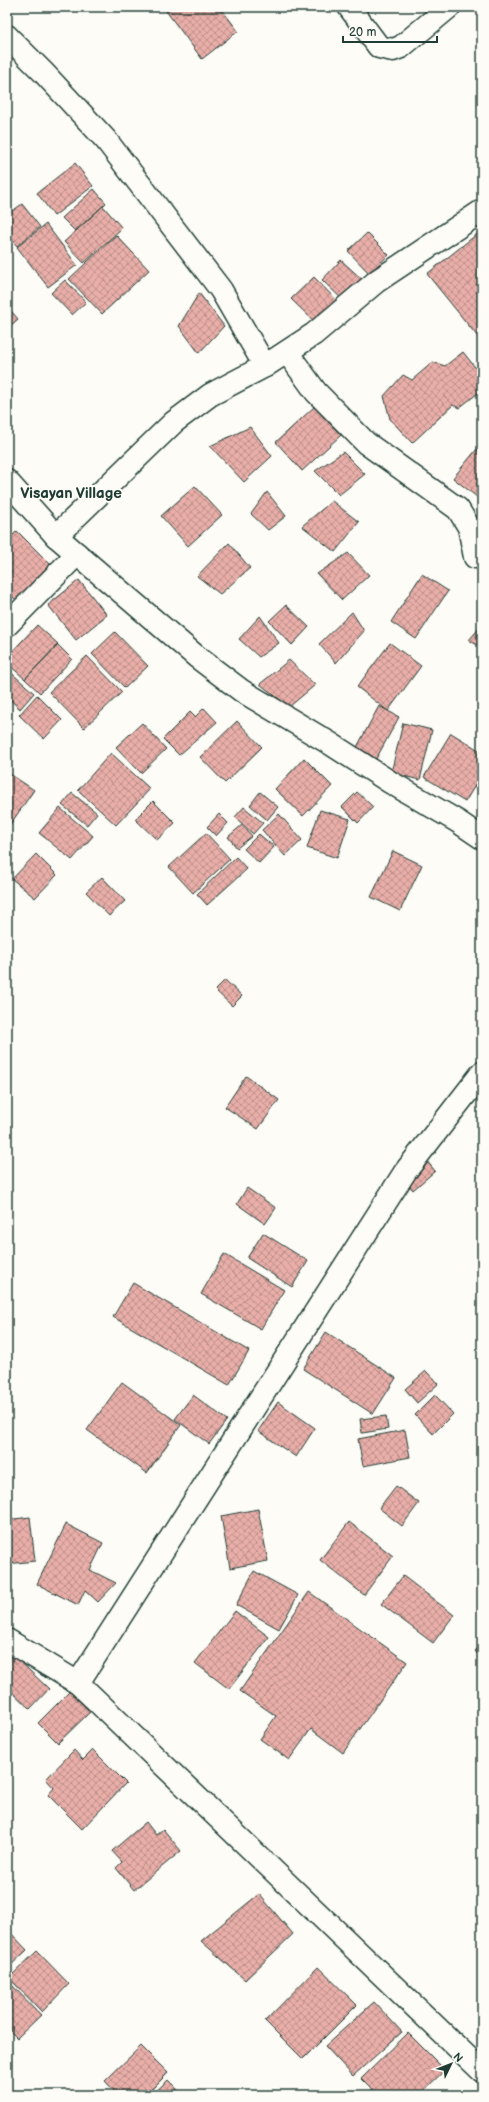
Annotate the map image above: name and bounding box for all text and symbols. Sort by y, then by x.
scale bar [343,18,437,44]
text: 20 m [349,25,376,40]
district label: Visayan Village [20,484,122,503]
north arrow [431,2044,471,2084]
text: N [450,2050,466,2065]

